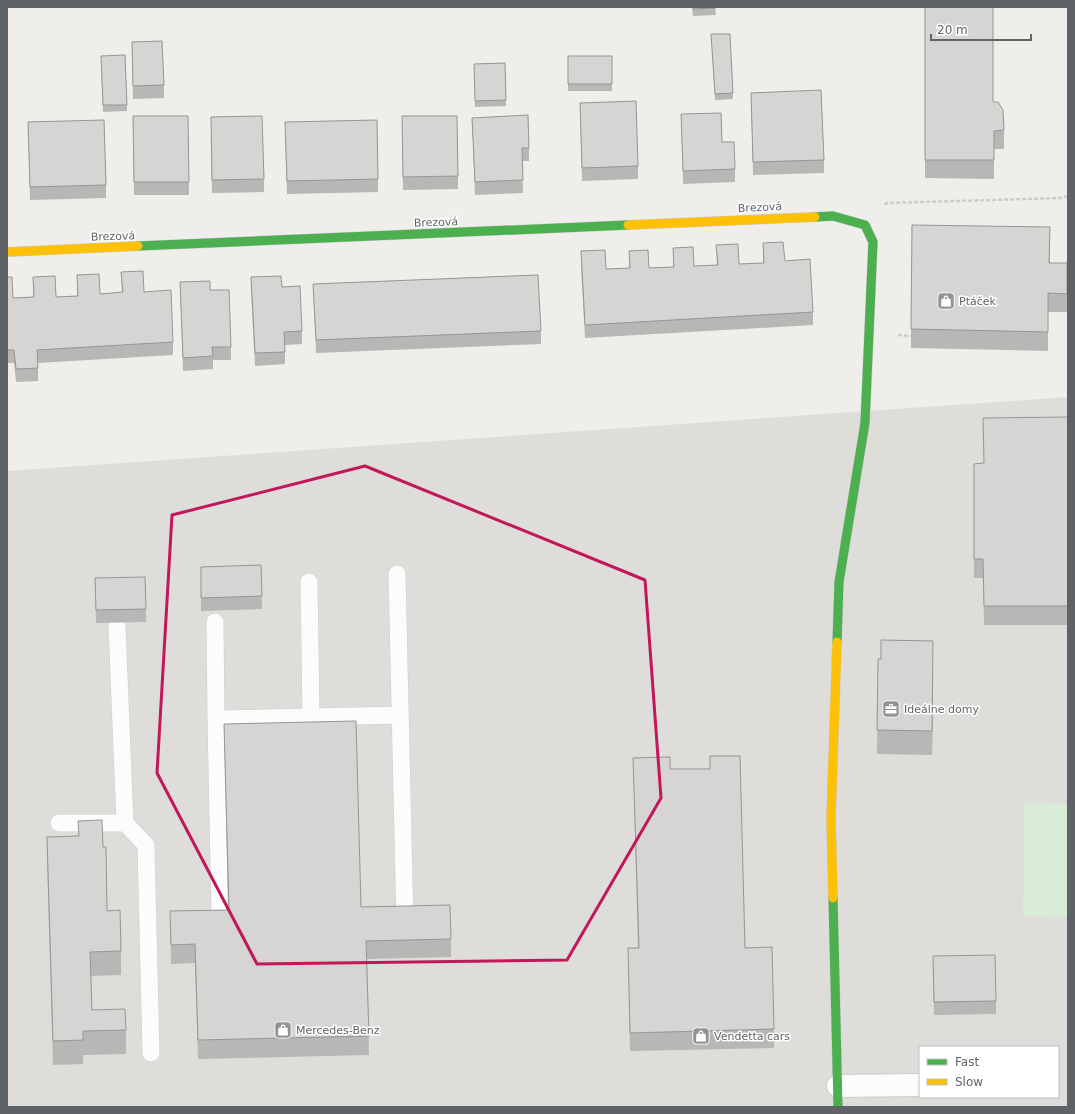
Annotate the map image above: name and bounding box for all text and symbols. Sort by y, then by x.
scale bar [931,16,1031,42]
text: 20 m [937,23,968,37]
street label: Brezová [738,200,783,215]
street label: Brezová [414,215,458,230]
street label: Brezová [91,229,135,244]
shop icon: Ptáček [936,291,956,311]
place label: Ptáček [959,295,997,308]
office icon: Ideálne domy [881,699,901,719]
place label: Ideálne domy [904,703,979,716]
shop icon: Mercedes-Benz [273,1020,293,1040]
place label: Mercedes-Benz [296,1024,380,1037]
shop icon: Vendetta cars [691,1026,711,1046]
place label: Vendetta cars [714,1030,790,1043]
legend [919,1046,1059,1098]
text: Fast [955,1055,979,1069]
text: Slow [955,1075,983,1089]

